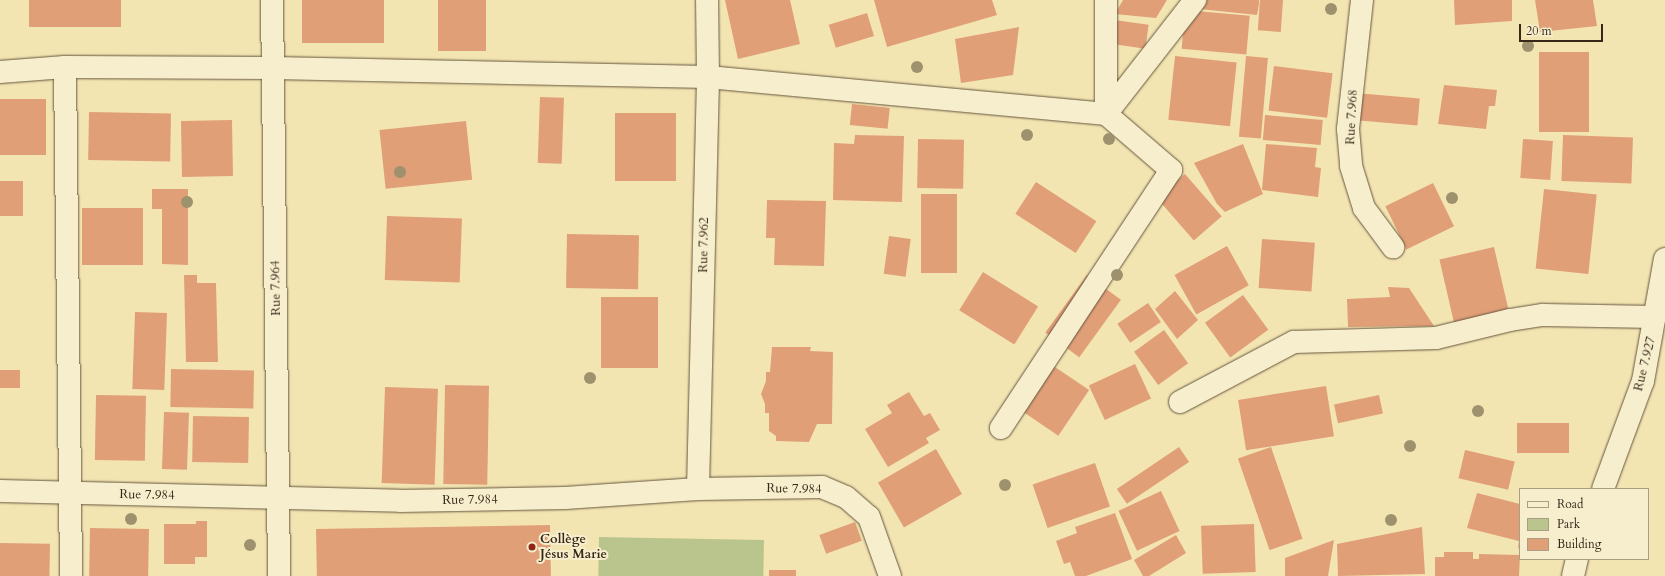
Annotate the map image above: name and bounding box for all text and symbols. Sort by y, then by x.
scale bar [1521,16,1605,42]
text: 20 m [1526,23,1552,39]
street label: Rue 7.968 [1343,89,1361,145]
street label: Rue 7.962 [696,217,712,273]
street label: Rue 7.964 [268,260,284,316]
street label: Rue 7.927 [1631,335,1659,393]
street label: Rue 7.984 [766,481,822,497]
street label: Rue 7.984 [119,487,175,503]
legend [1519,488,1649,560]
street label: Rue 7.984 [442,492,498,508]
text: Road [1557,496,1583,512]
text: Park [1557,516,1580,532]
place label: Collège Jésus Marie [540,532,607,563]
text: Building [1557,536,1601,552]
marker: Collège Jésus Marie [527,542,537,552]

